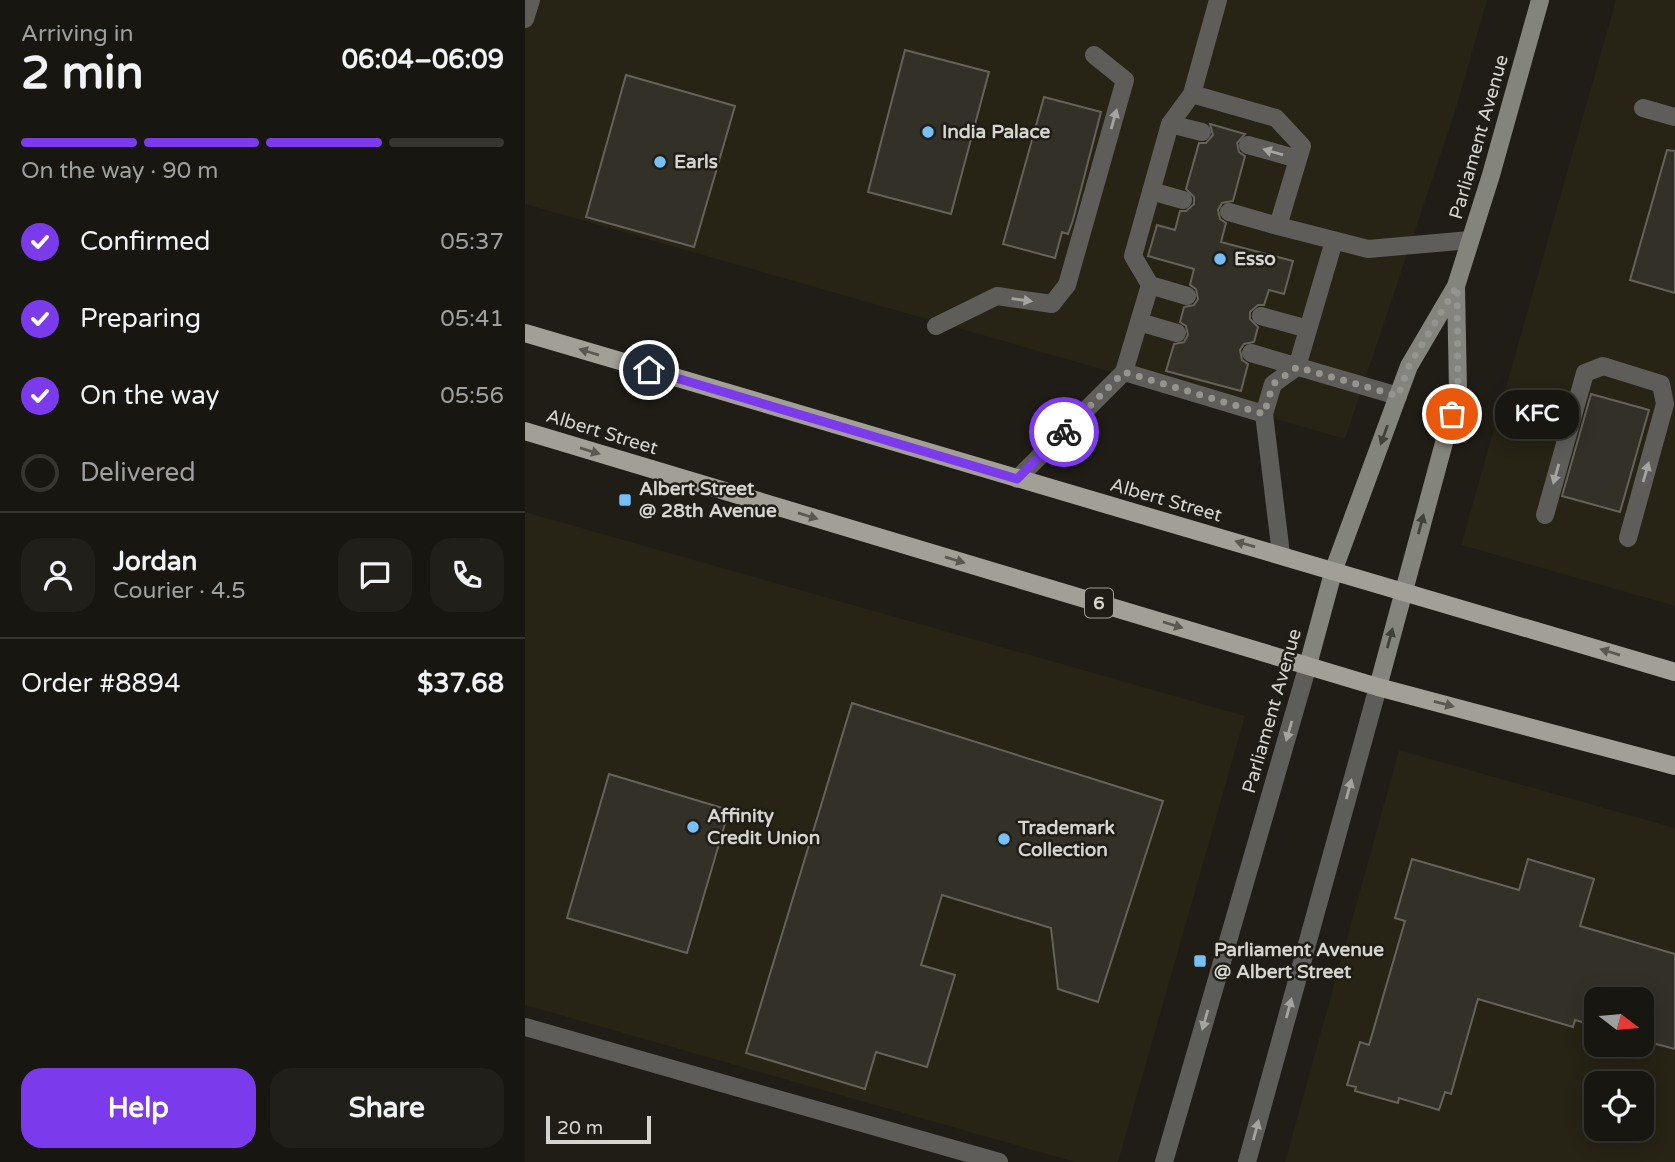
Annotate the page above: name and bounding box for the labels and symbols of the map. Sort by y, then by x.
street label: Parliament Avenue [1445,52,1513,222]
one-way arrow [1109,108,1120,130]
place label: India Palace [942,121,1051,143]
marker: India Palace [920,124,936,140]
one-way arrow [1262,146,1284,157]
place label: Earls [674,151,718,173]
marker: Earls [652,154,668,170]
place label: Esso [1234,248,1276,270]
marker: Esso [1212,251,1228,267]
one-way arrow [1011,295,1033,306]
pin [619,340,679,400]
one-way arrow [578,347,599,357]
pin [1422,384,1482,444]
callout: KFC [1494,390,1578,438]
courier [1029,397,1099,467]
street label: Albert Street [544,405,660,459]
one-way arrow [1378,424,1389,445]
one-way arrow [580,446,601,456]
one-way arrow [1642,461,1652,482]
one-way arrow [1551,464,1561,485]
street label: Albert Street [1108,474,1224,526]
place label: Albert Street @ 28th Avenue [639,478,777,522]
marker: Albert Street @ 28th Avenue [617,492,633,508]
one-way arrow [798,511,819,521]
one-way arrow [1417,514,1427,535]
one-way arrow [1233,538,1255,549]
one-way arrow [945,555,966,565]
road number: 6 [1085,588,1113,618]
one-way arrow [1163,620,1184,630]
street label: Parliament Avenue [1238,626,1306,796]
one-way arrow [1386,628,1396,649]
one-way arrow [1599,646,1620,657]
one-way arrow [1433,699,1455,710]
one-way arrow [1284,720,1294,741]
one-way arrow [1345,778,1355,799]
place label: Affinity Credit Union [707,805,820,849]
place label: Trademark Collection [1017,817,1116,861]
marker: Affinity Credit Union [685,819,701,835]
marker: Trademark Collection [996,831,1012,847]
place label: Parliament Avenue @ Albert Street [1214,939,1384,983]
marker: Parliament Avenue @ Albert Street [1192,953,1208,969]
north arrow [1584,987,1654,1057]
one-way arrow [1284,997,1295,1019]
one-way arrow [1200,1010,1210,1031]
scale bar [546,1113,651,1145]
one-way arrow [1251,1119,1262,1141]

